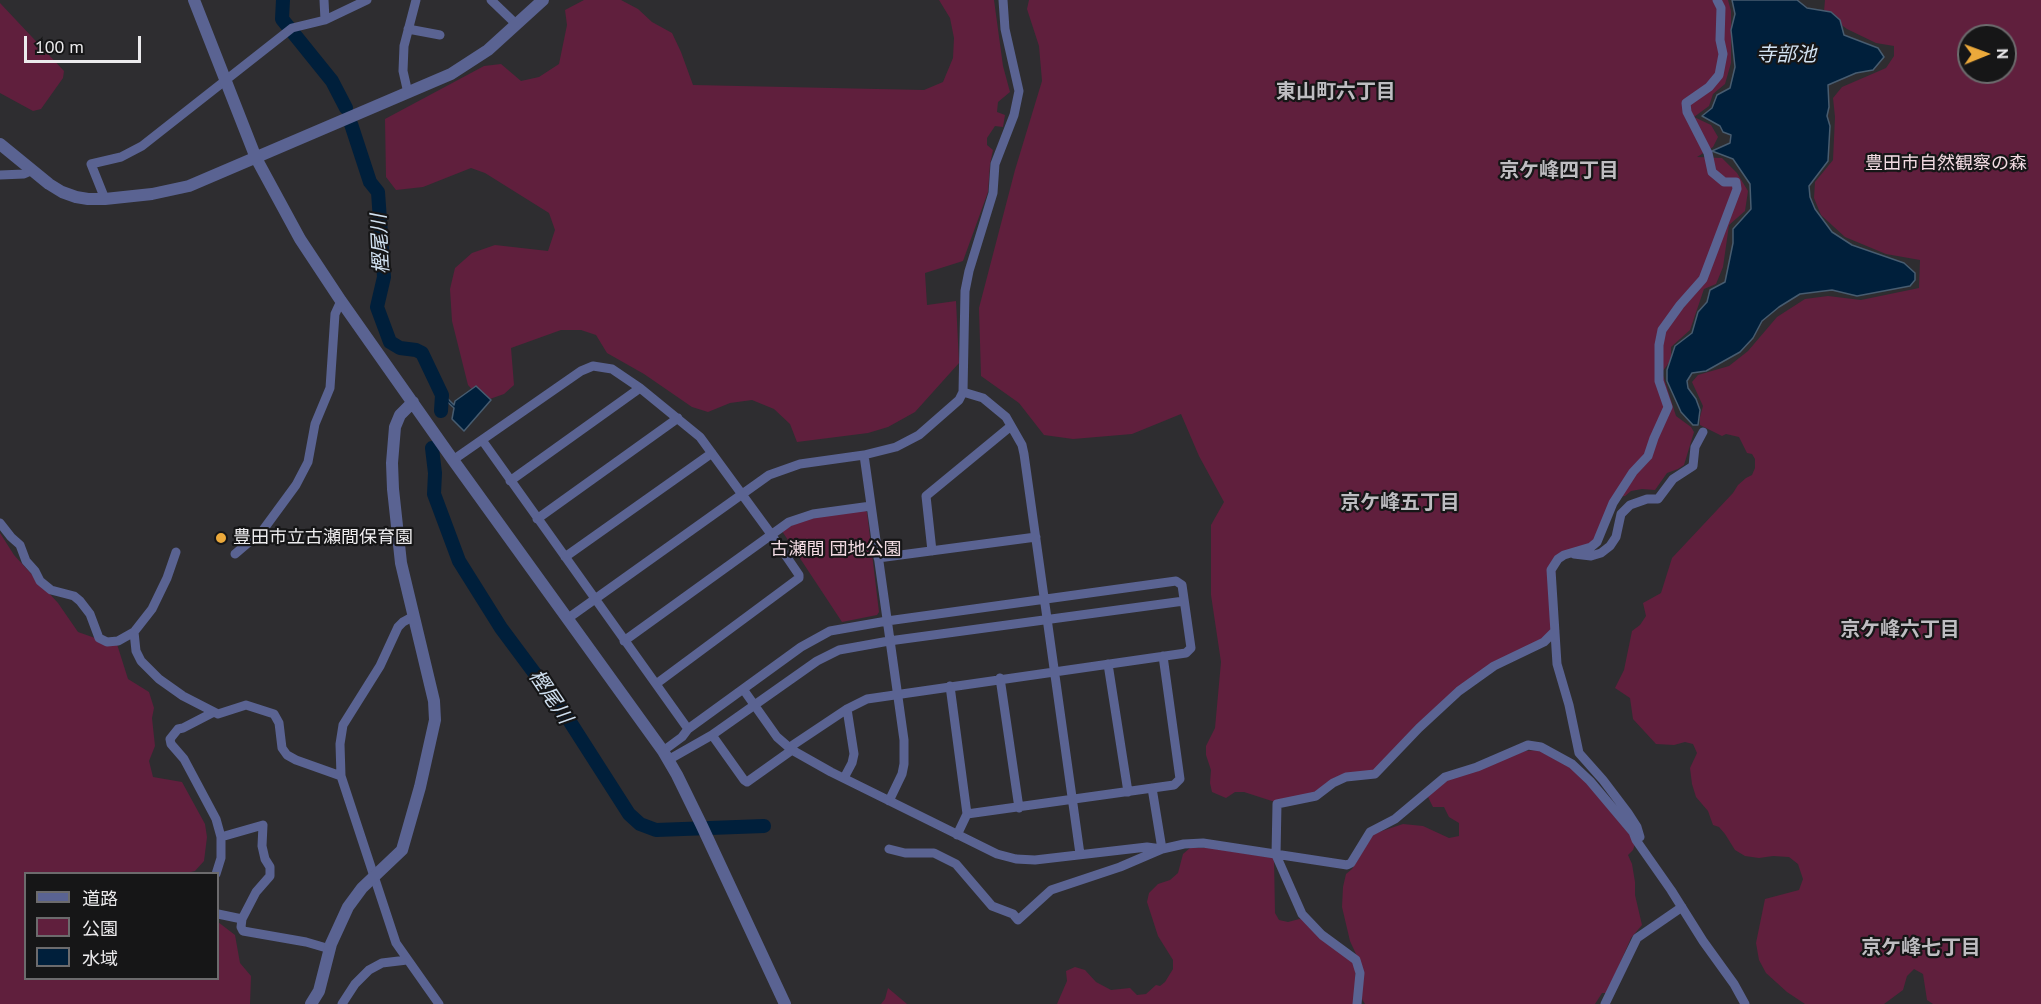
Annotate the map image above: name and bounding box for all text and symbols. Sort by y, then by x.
scale bar [27,24,144,62]
north arrow [1957,24,2017,84]
text: 100 m [35,35,84,58]
water label: 寺部池 [1756,43,1816,67]
text: N [1993,48,2013,59]
district label: 東山町六丁目 [1276,80,1396,104]
park label: 豊田市自然観察の森 [1865,153,2027,175]
district label: 京ケ峰四丁目 [1499,159,1619,183]
water label: 樫尾川 [367,213,395,275]
district label: 京ケ峰五丁目 [1340,491,1460,515]
place label: 豊田市立古瀬間保育園 [233,527,413,549]
marker: 豊田市立古瀬間保育園 [214,531,228,545]
park label: 古瀬間 団地公園 [771,539,901,561]
district label: 京ケ峰六丁目 [1840,618,1960,642]
water label: 樫尾川 [523,665,577,729]
legend [24,872,219,980]
text: 道路 [82,887,118,910]
text: 公園 [82,917,118,940]
district label: 京ケ峰七丁目 [1861,936,1981,960]
text: 水域 [82,947,118,970]

